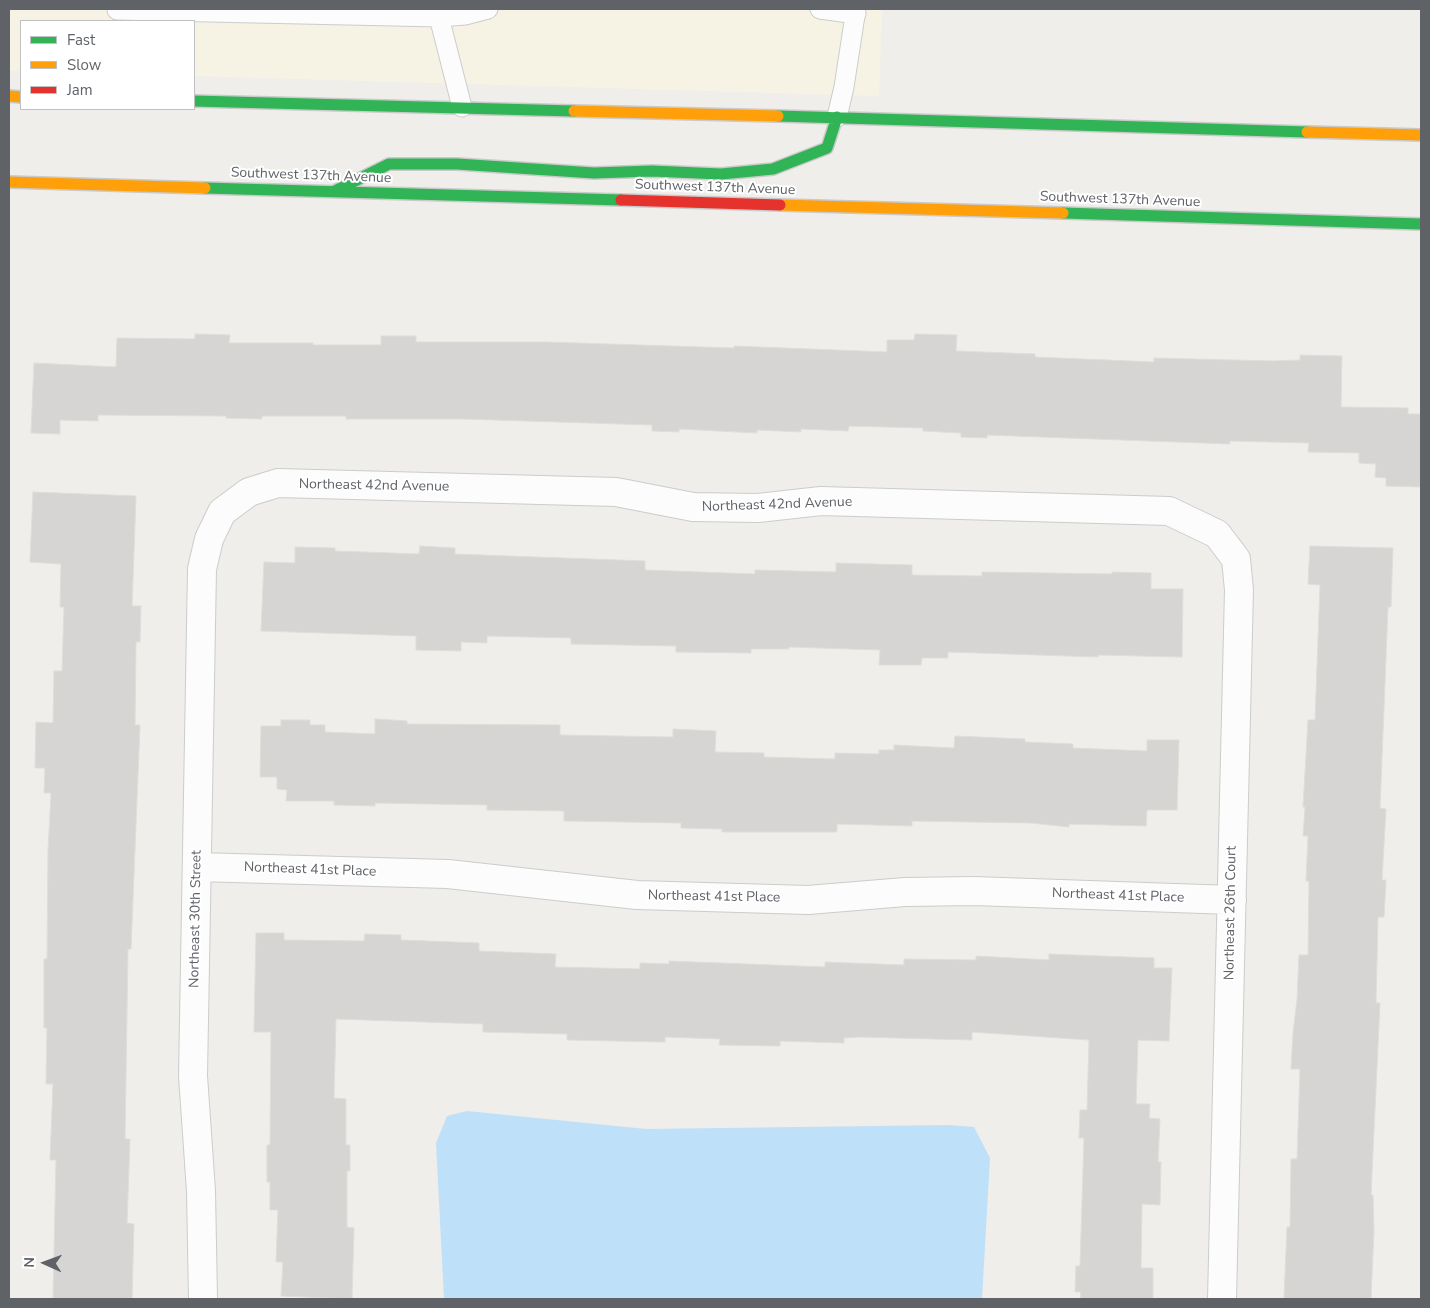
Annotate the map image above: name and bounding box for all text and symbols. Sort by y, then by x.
legend [20,20,195,110]
text: Fast [67,30,95,50]
text: Slow [67,55,101,75]
text: Jam [67,80,93,100]
street label: Southwest 137th Avenue [230,165,392,187]
street label: Southwest 137th Avenue [634,177,796,199]
street label: Southwest 137th Avenue [1039,189,1201,211]
street label: Northeast 42nd Avenue [299,476,449,496]
street label: Northeast 42nd Avenue [701,494,853,516]
street label: Northeast 26th Court [1221,846,1241,980]
street label: Northeast 30th Street [186,850,206,988]
street label: Northeast 41st Place [243,859,377,881]
street label: Northeast 41st Place [1051,885,1185,907]
street label: Northeast 41st Place [648,887,780,907]
north arrow [20,1238,70,1288]
text: N [20,1257,39,1268]

